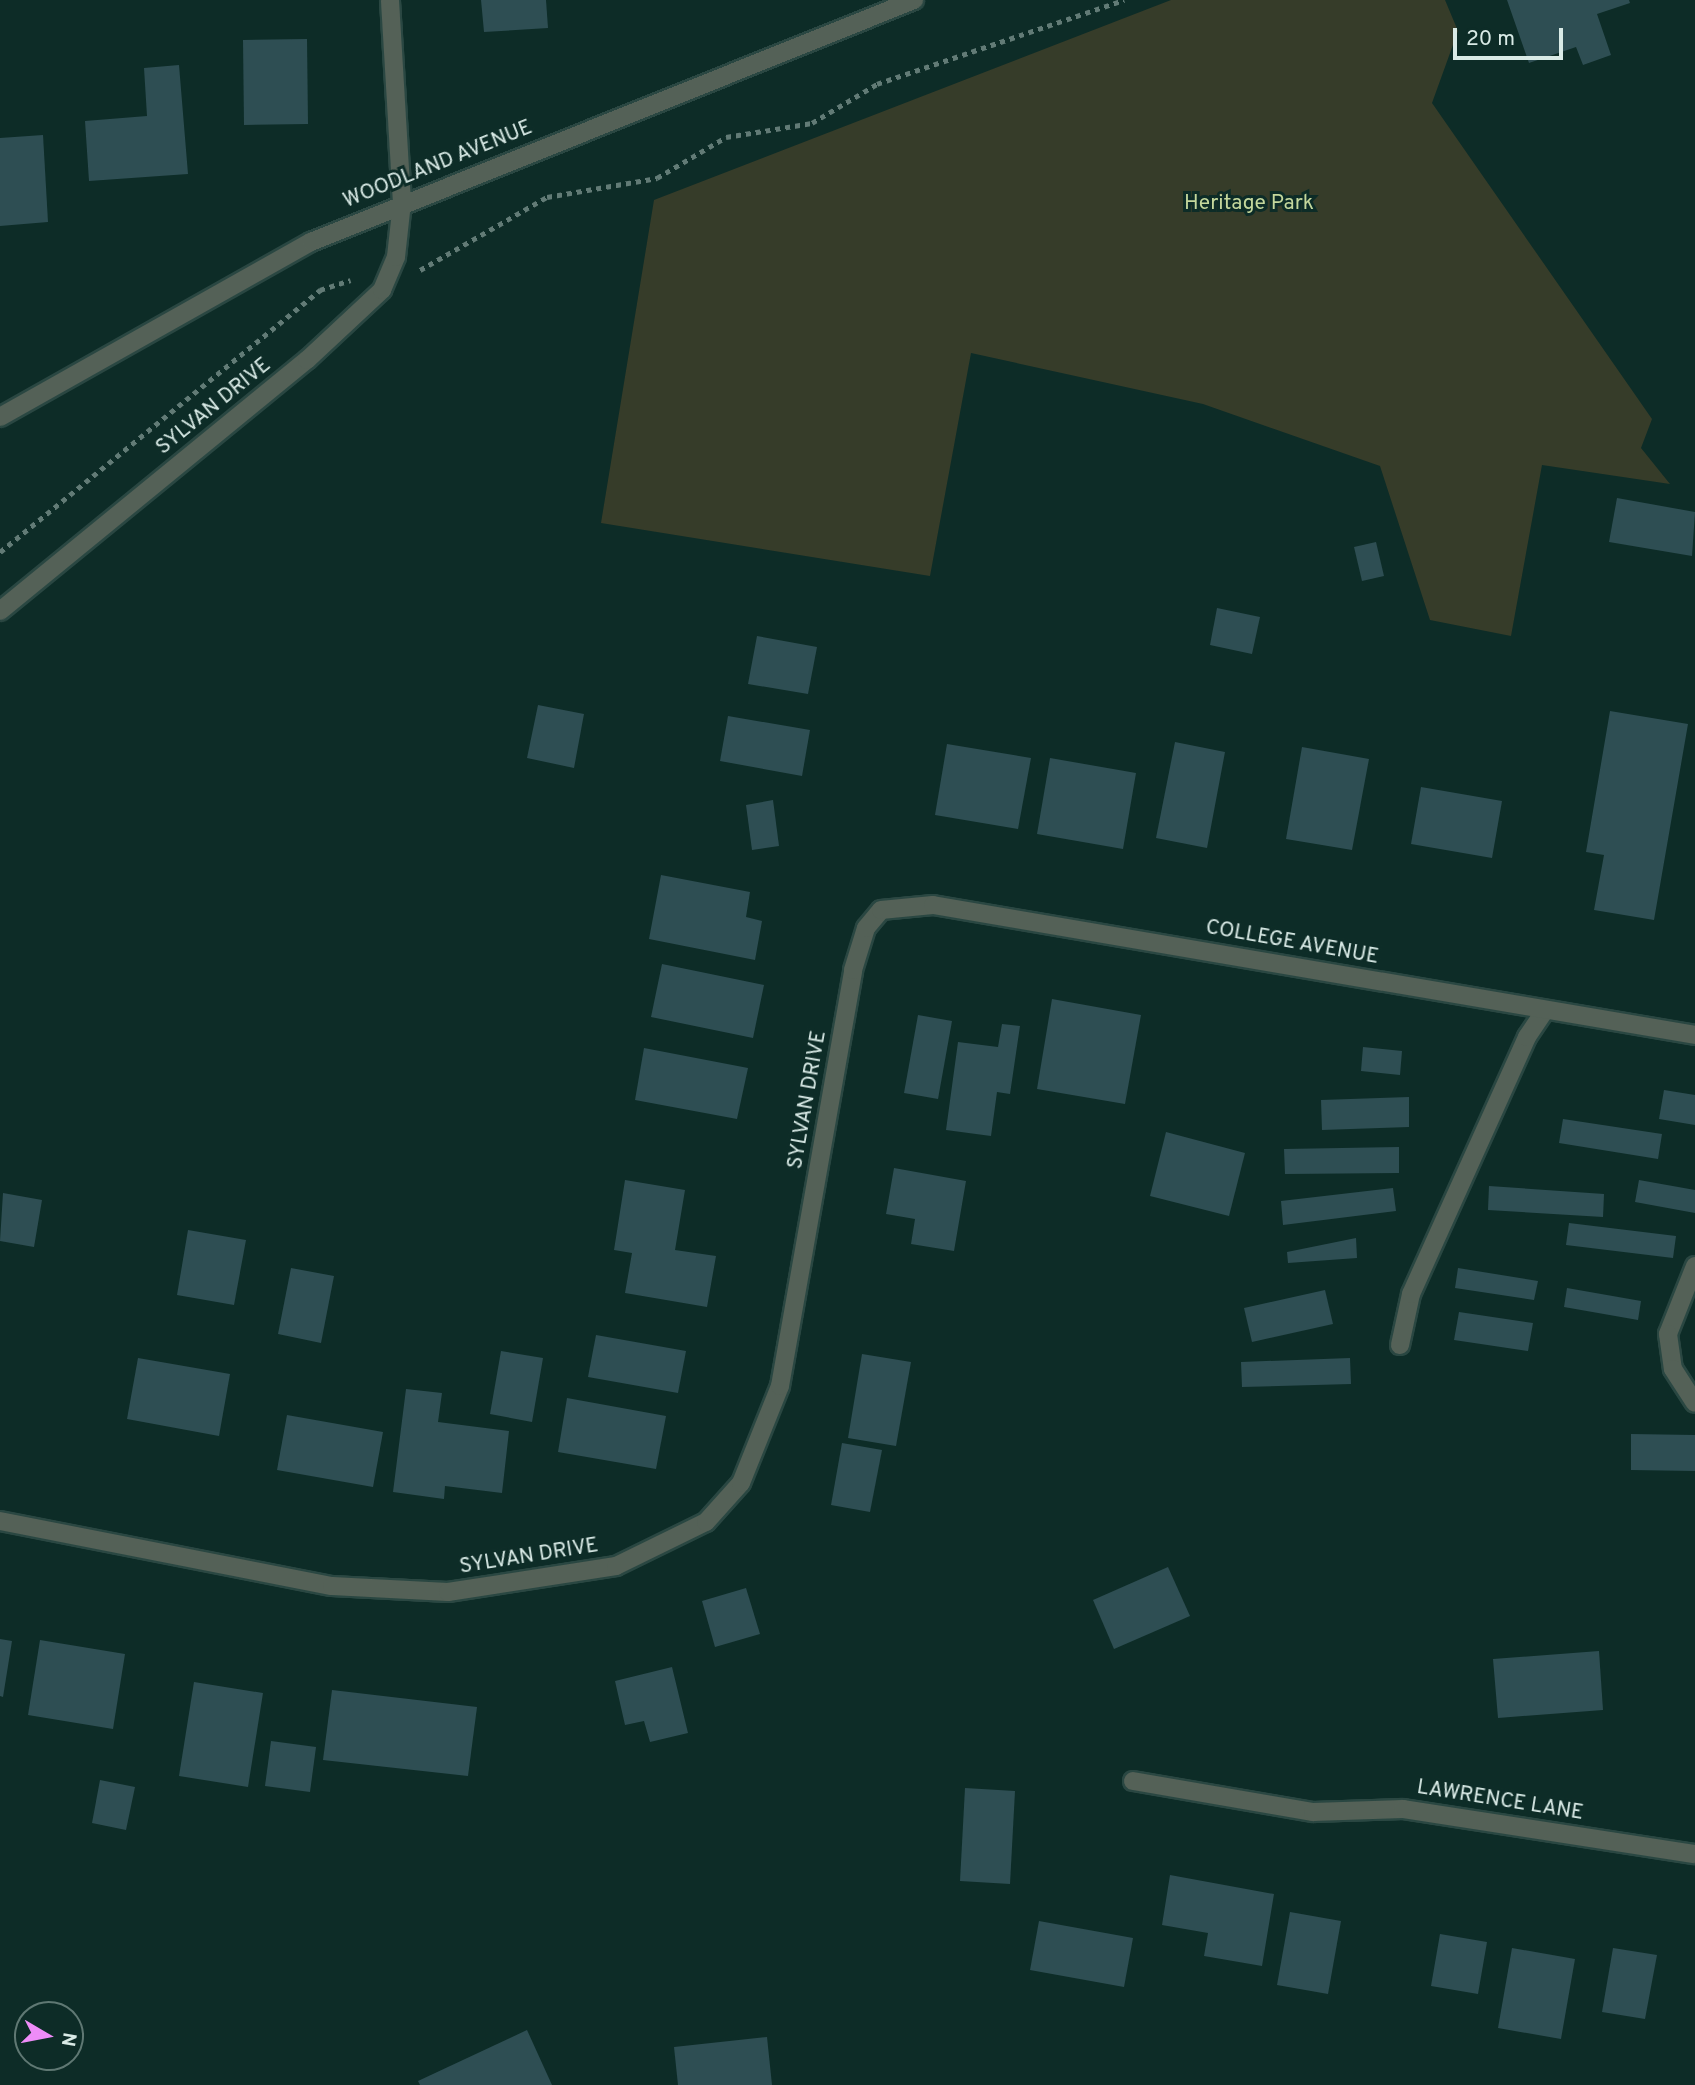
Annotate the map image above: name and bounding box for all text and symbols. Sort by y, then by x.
scale bar [1457,14,1567,58]
text: 20 m [1466,26,1515,53]
street label: WOODLAND AVENUE [339,115,537,215]
park label: Heritage Park [1184,191,1314,217]
street label: SYLVAN DRIVE [152,353,276,461]
street label: COLLEGE AVENUE [1203,915,1381,971]
street label: SYLVAN DRIVE [783,1029,833,1171]
street label: SYLVAN DRIVE [458,1534,600,1580]
street label: LAWRENCE LANE [1415,1775,1585,1827]
north arrow [14,2001,84,2071]
text: N [55,2030,81,2048]

